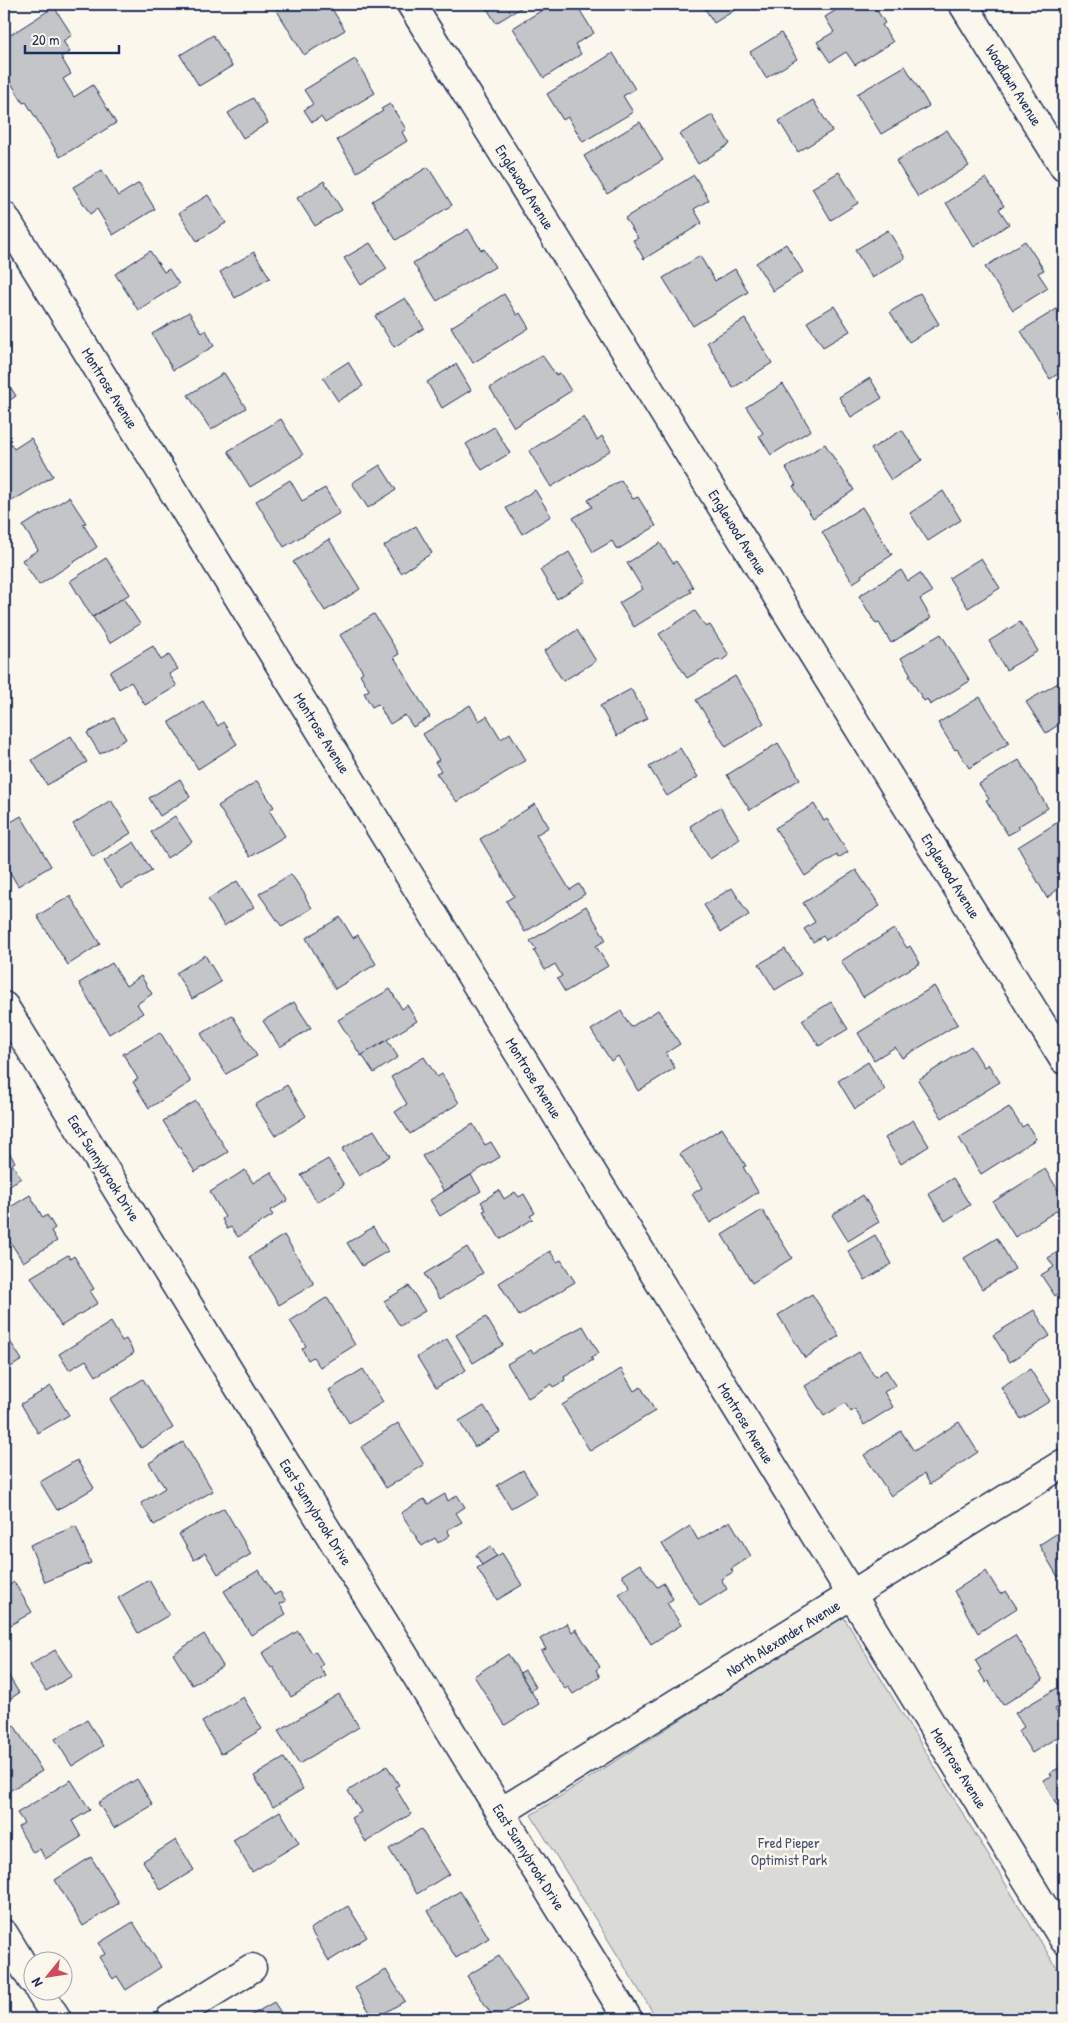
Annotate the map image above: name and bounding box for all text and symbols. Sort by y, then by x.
scale bar [25,22,119,54]
text: 20 m [32,29,59,50]
street label: Woodlawn Avenue [981,40,1047,130]
street label: Englewood Avenue [491,141,559,233]
street label: Montrose Avenue [77,343,143,433]
street label: Englewood Avenue [704,486,772,578]
street label: Montrose Avenue [289,688,355,778]
street label: Englewood Avenue [917,830,985,922]
street label: Montrose Avenue [501,1033,567,1123]
street label: East Sunnybrook Drive [63,1111,145,1225]
street label: Montrose Avenue [713,1378,779,1468]
street label: East Sunnybrook Drive [275,1455,357,1569]
street label: North Alexander Avenue [722,1595,844,1681]
street label: Montrose Avenue [926,1723,992,1813]
street label: East Sunnybrook Drive [488,1800,570,1914]
park label: Fred Pieper Optimist Park [751,1832,827,1870]
north arrow [22,1950,72,2000]
text: N [26,1974,46,1991]

